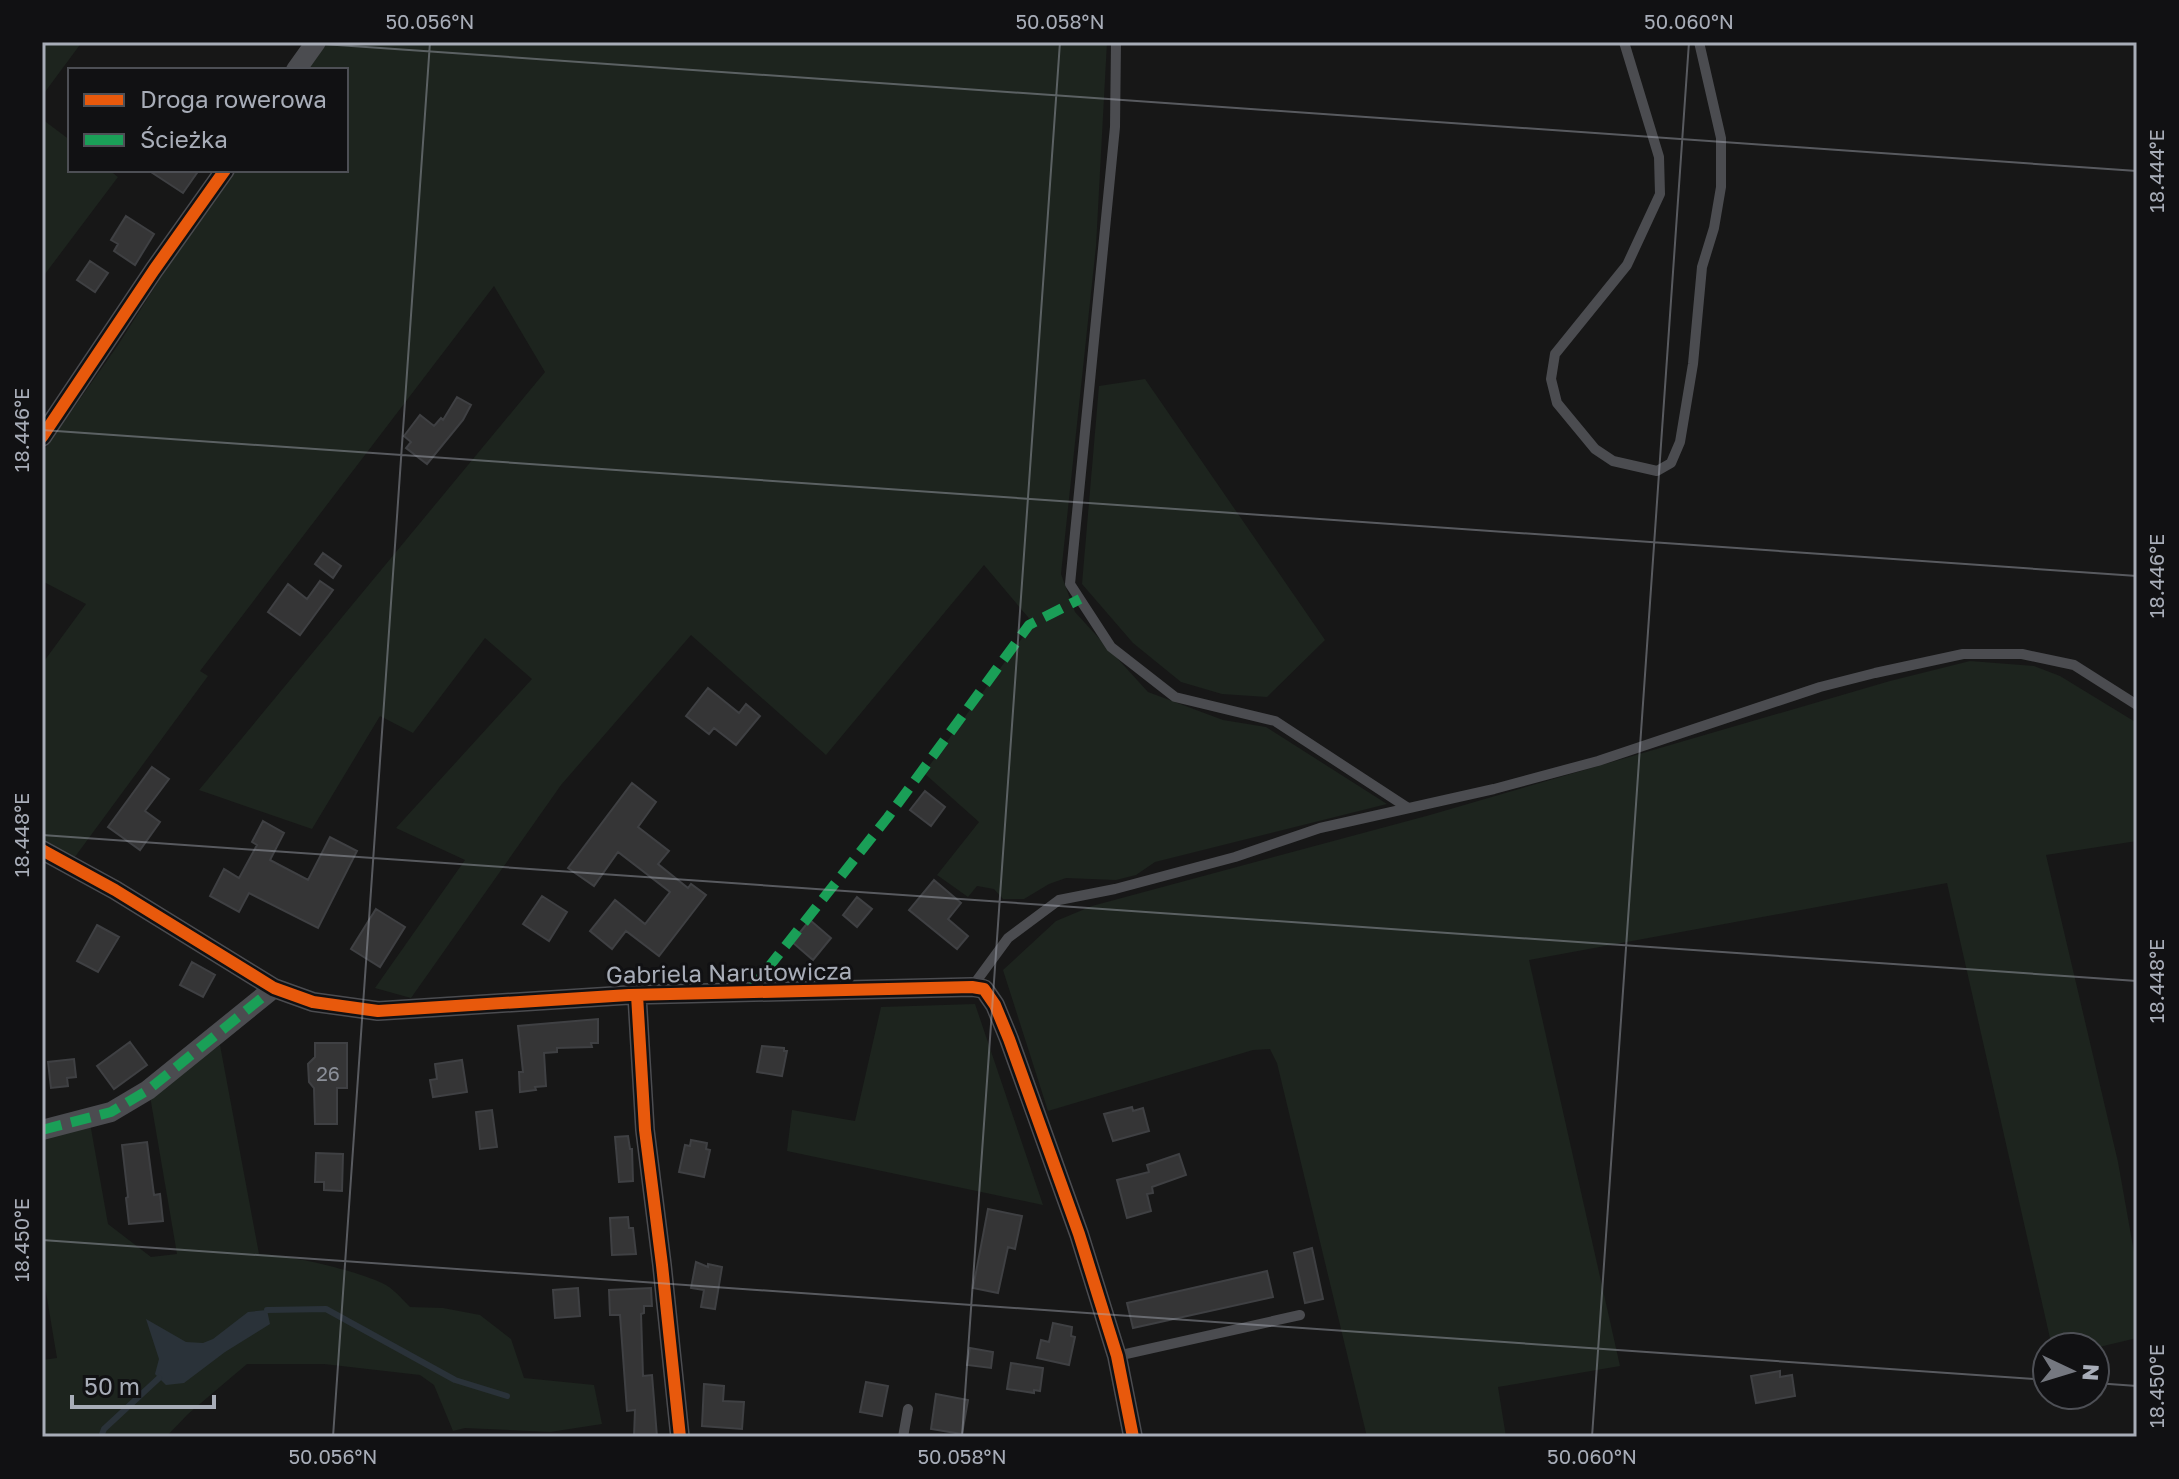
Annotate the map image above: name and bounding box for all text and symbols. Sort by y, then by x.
text: 50.056°N [385,9,475,33]
text: 50.058°N [1015,9,1105,33]
text: 50.060°N [1644,9,1734,33]
legend [68,68,348,172]
text: Droga rowerowa [140,84,327,113]
text: Ścieżka [140,124,228,153]
text: 18.444°E [2144,129,2168,213]
text: 18.446°E [9,388,33,472]
text: 18.446°E [2144,534,2168,618]
text: 18.448°E [9,793,33,877]
text: 18.448°E [2144,939,2168,1023]
street label: Gabriela Narutowicza [606,955,852,989]
house number: 26 [316,1061,340,1085]
text: 18.450°E [9,1198,33,1282]
north arrow [2031,1331,2111,1411]
text: 18.450°E [2144,1344,2168,1428]
scale bar [72,1359,214,1409]
text: N [2077,1363,2106,1382]
text: 50 m [84,1371,140,1400]
text: 50.056°N [288,1444,378,1468]
text: 50.058°N [917,1444,1007,1468]
text: 50.060°N [1547,1444,1637,1468]

